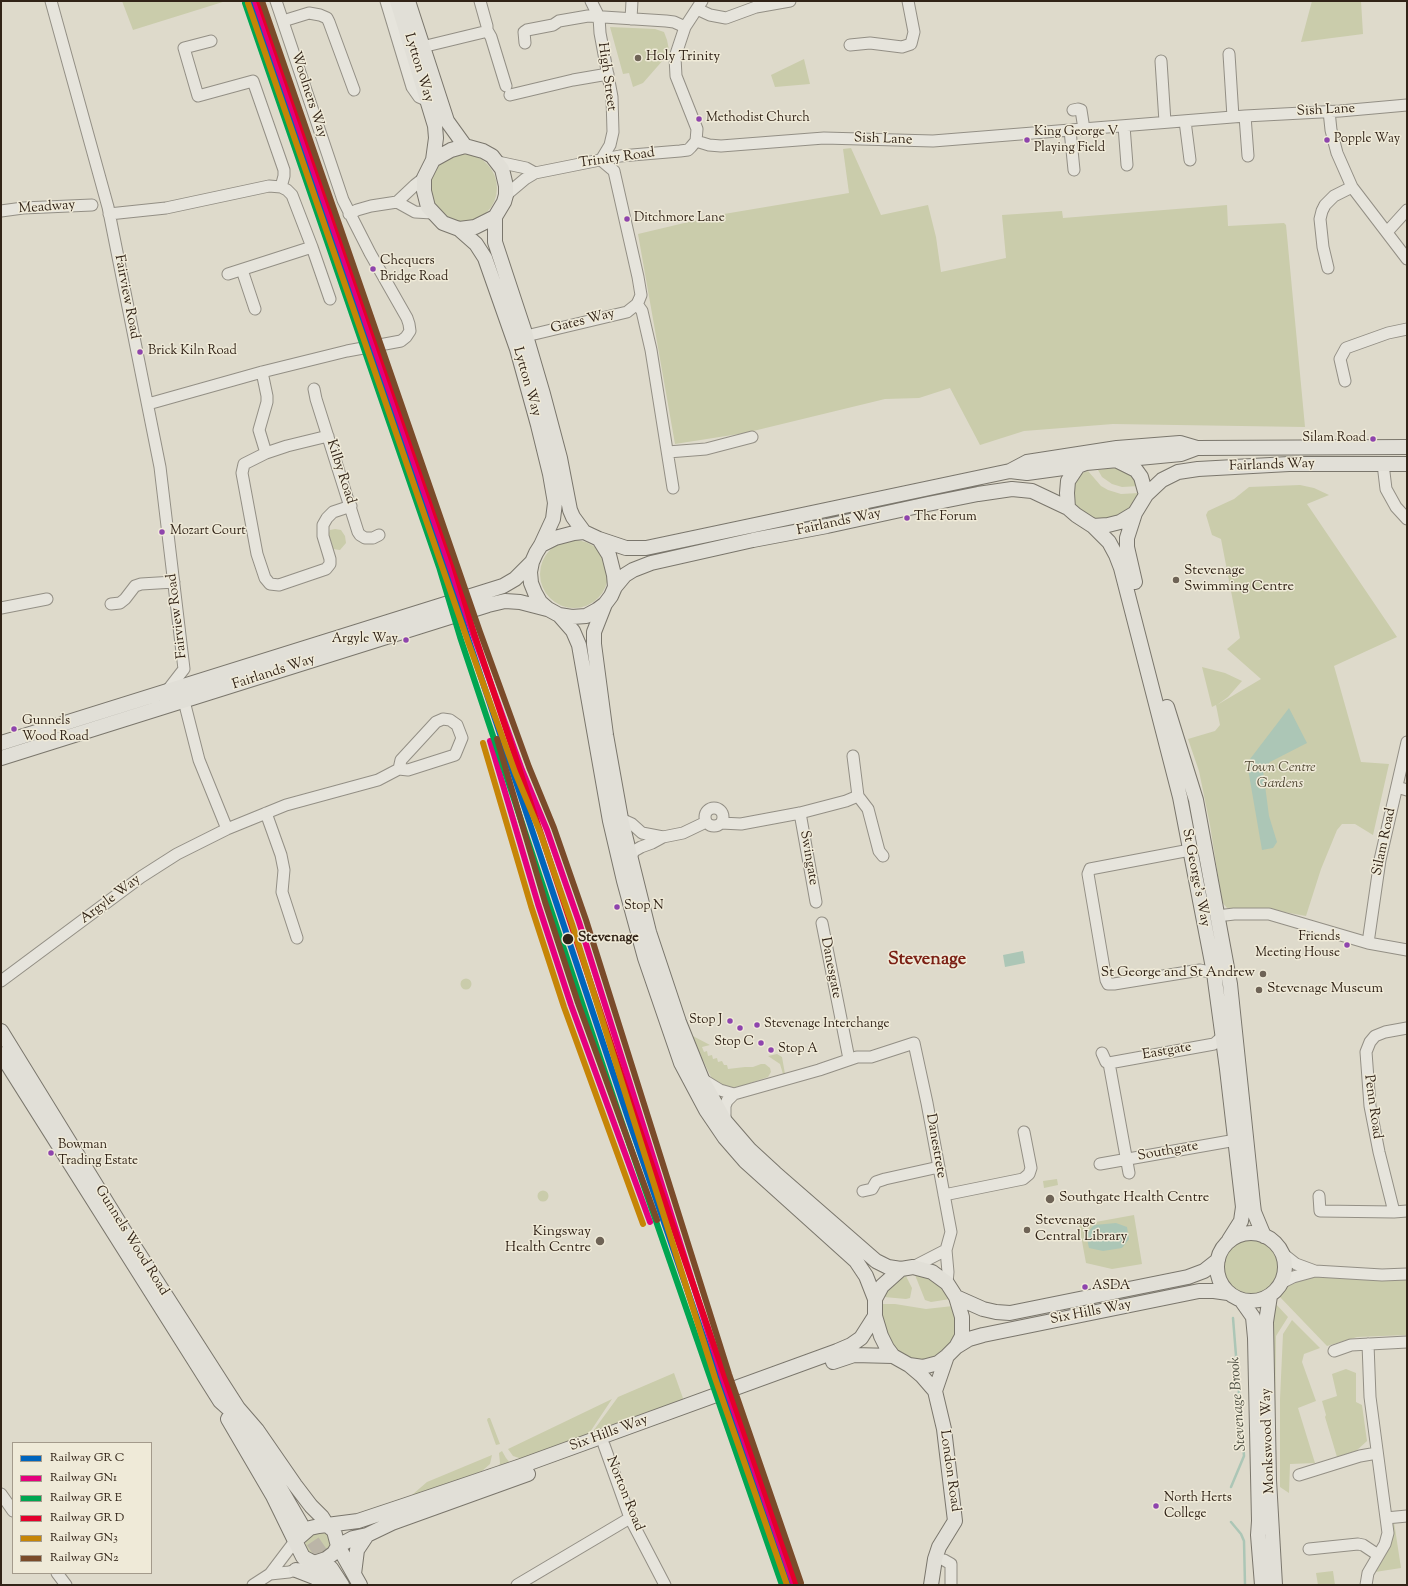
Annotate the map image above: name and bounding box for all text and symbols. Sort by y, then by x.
street label: Lytton Way [400,31,436,105]
street label: High Street [593,42,619,112]
street label: Woolners Way [286,50,330,140]
place label: Holy Trinity [646,50,720,66]
marker: Holy Trinity [633,53,643,63]
street label: Sish Lane [1296,101,1356,121]
place label: Methodist Church [706,111,810,127]
marker: Methodist Church [694,114,704,124]
place label: King George V Playing Field [1034,125,1118,156]
street label: Sish Lane [853,131,913,149]
place label: Popple Way [1334,132,1400,148]
marker: King George V Playing Field [1022,135,1032,145]
marker: Popple Way [1322,135,1332,145]
street label: Trinity Road [578,145,656,173]
street label: Meadway [18,198,76,218]
place label: Ditchmore Lane [634,211,725,227]
marker: Ditchmore Lane [622,214,632,224]
street label: Fairview Road [110,253,142,341]
place label: Chequers Bridge Road [380,254,448,285]
marker: Chequers Bridge Road [368,264,378,274]
street label: Gates Way [549,306,617,338]
place label: Brick Kiln Road [148,344,237,360]
street label: Lytton Way [508,345,544,419]
marker: Brick Kiln Road [135,347,145,357]
place label: Silam Road [1302,431,1366,447]
marker: Silam Road [1368,434,1378,444]
street label: Kilby Road [322,438,358,506]
street label: Fairlands Way [1229,456,1315,476]
street label: Fairlands Way [795,506,883,540]
place label: The Forum [914,510,977,526]
marker: The Forum [902,513,912,523]
place label: Mozart Court [170,524,246,540]
marker: Mozart Court [157,527,167,537]
place label: Stevenage Swimming Centre [1184,564,1294,596]
street label: Fairview Road [164,572,192,660]
marker: Stevenage Swimming Centre [1171,575,1181,585]
place label: Argyle Way [332,632,398,648]
marker: Argyle Way [401,635,411,645]
street label: Fairlands Way [231,652,317,694]
place label: Gunnels Wood Road [22,714,89,745]
marker: Gunnels Wood Road [9,724,19,734]
park label: Town Centre Gardens [1244,761,1316,794]
street label: Silam Road [1370,807,1400,877]
street label: St George's Way [1177,827,1213,929]
street label: Swingate [795,829,821,887]
street label: Argyle Way [77,872,145,928]
place label: Stop N [624,899,664,915]
marker: Stop N [612,902,622,912]
place label: Friends Meeting House [1255,930,1340,961]
place label: Stevenage [578,931,639,947]
marker: Stevenage [561,932,575,946]
street label: Danesgate [816,936,844,1000]
marker: Friends Meeting House [1342,940,1352,950]
district label: Stevenage [888,950,966,972]
place label: St George and St Andrew [1101,966,1255,982]
marker: St George and St Andrew [1258,969,1268,979]
place label: Stevenage Museum [1267,982,1383,998]
marker: Stevenage Museum [1254,985,1264,995]
place label: Stop J [689,1013,722,1029]
marker: Stop J [725,1016,735,1026]
place label: Stevenage Interchange [764,1017,890,1033]
marker: Stevenage Interchange [752,1020,762,1030]
unlabelled marker [735,1023,745,1033]
place label: Stop C [714,1035,754,1051]
marker: Stop C [756,1038,766,1048]
street label: Eastgate [1141,1039,1193,1065]
place label: Stop A [778,1042,818,1058]
marker: Stop A [766,1045,776,1055]
street label: Penn Road [1359,1074,1385,1140]
street label: Danestrete [921,1112,949,1180]
place label: Bowman Trading Estate [58,1138,138,1169]
street label: Southgate [1136,1138,1200,1166]
marker: Bowman Trading Estate [46,1148,56,1158]
street label: Gunnels Wood Road [90,1183,172,1299]
place label: Southgate Health Centre [1059,1191,1209,1207]
marker: Southgate Health Centre [1044,1193,1056,1205]
place label: Stevenage Central Library [1035,1214,1128,1246]
place label: Kingsway Health Centre [505,1225,591,1258]
marker: Stevenage Central Library [1022,1225,1032,1235]
marker: Kingsway Health Centre [594,1235,606,1247]
place label: ASDA [1092,1279,1130,1295]
marker: ASDA [1080,1282,1090,1292]
street label: Six Hills Way [1049,1297,1133,1329]
water label: Stevenage Brook [1227,1356,1251,1452]
street label: Monkswood Way [1259,1388,1279,1494]
street label: Six Hills Way [567,1412,651,1456]
street label: London Road [935,1429,963,1513]
legend [12,1442,152,1574]
text: Railway GR C [50,1449,124,1467]
street label: Norton Road [601,1454,647,1534]
text: Railway GN1 [50,1469,117,1487]
text: Railway GR E [50,1489,122,1507]
place label: North Herts College [1164,1491,1232,1522]
marker: North Herts College [1151,1501,1161,1511]
text: Railway GR D [50,1509,124,1527]
text: Railway GN3 [50,1529,118,1547]
text: Railway GN2 [50,1549,119,1567]

